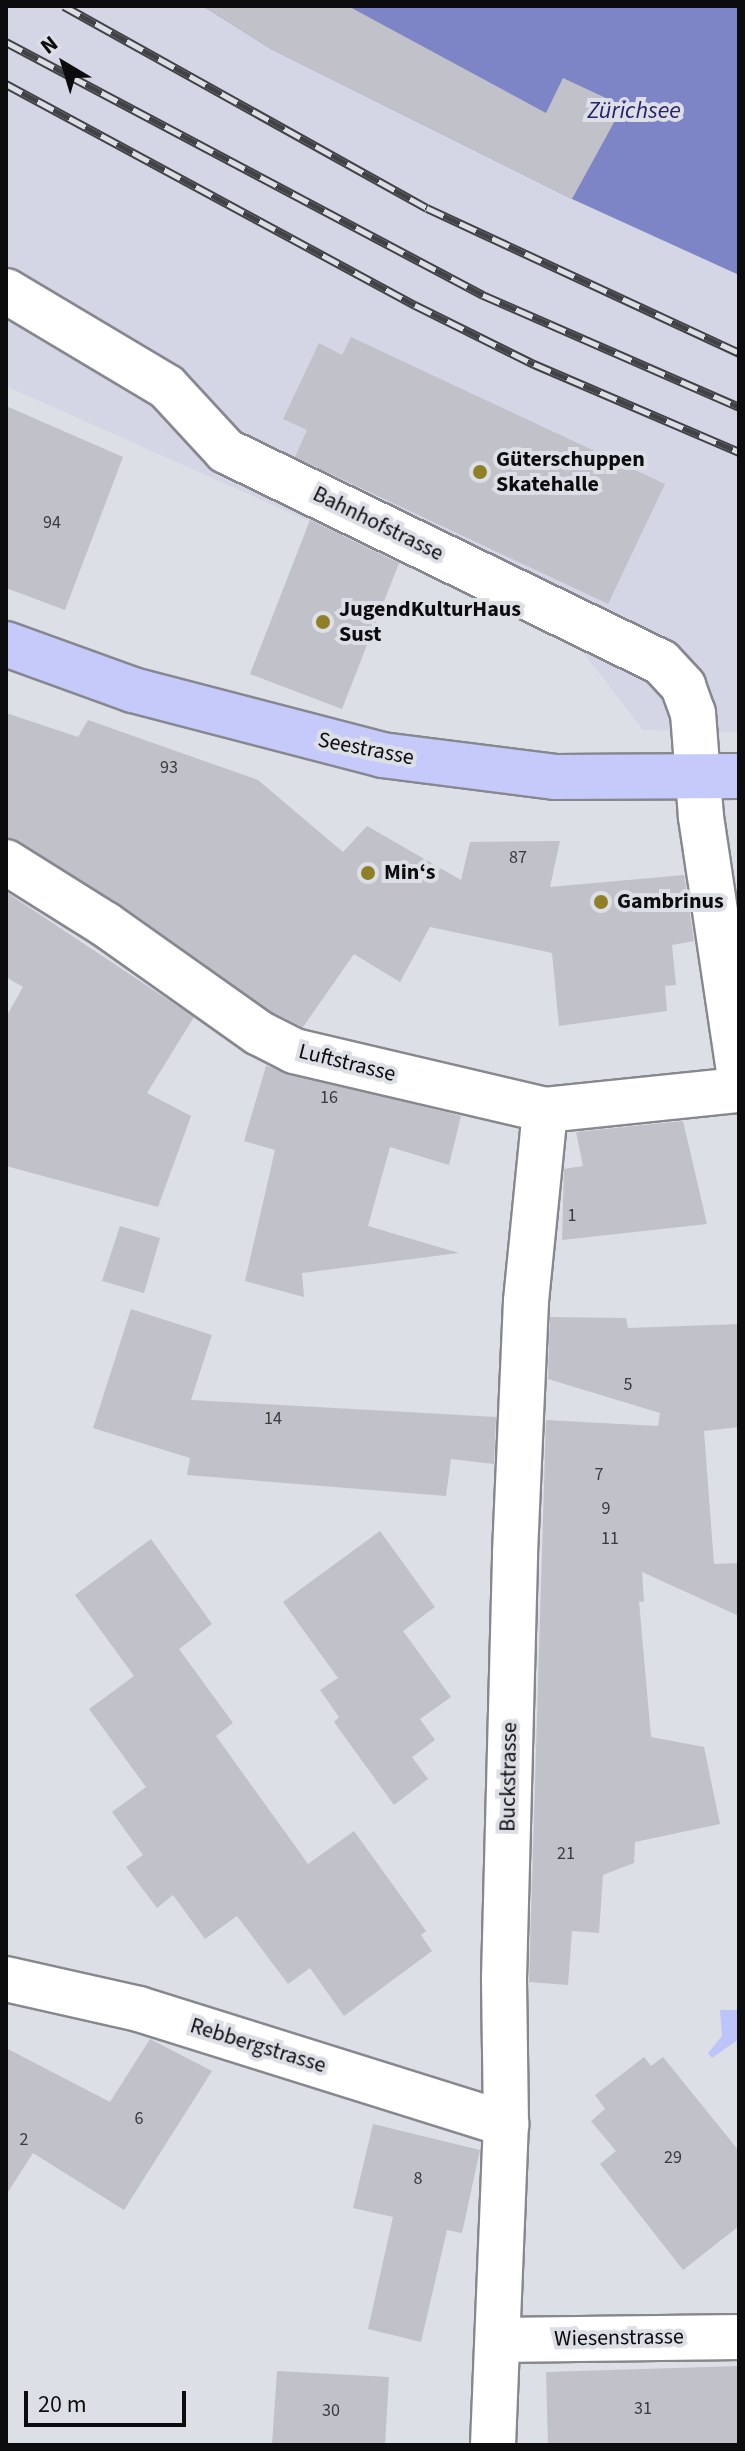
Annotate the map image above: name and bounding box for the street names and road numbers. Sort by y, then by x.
street label: Bahnhofstrasse [308,481,448,567]
street label: Seestrasse [316,727,416,771]
street label: Luftstrasse [296,1038,398,1088]
street label: Buckstrasse [495,1722,523,1832]
street label: Rebbergstrasse [187,2013,329,2079]
street label: Wiesenstrasse [554,2324,684,2352]

